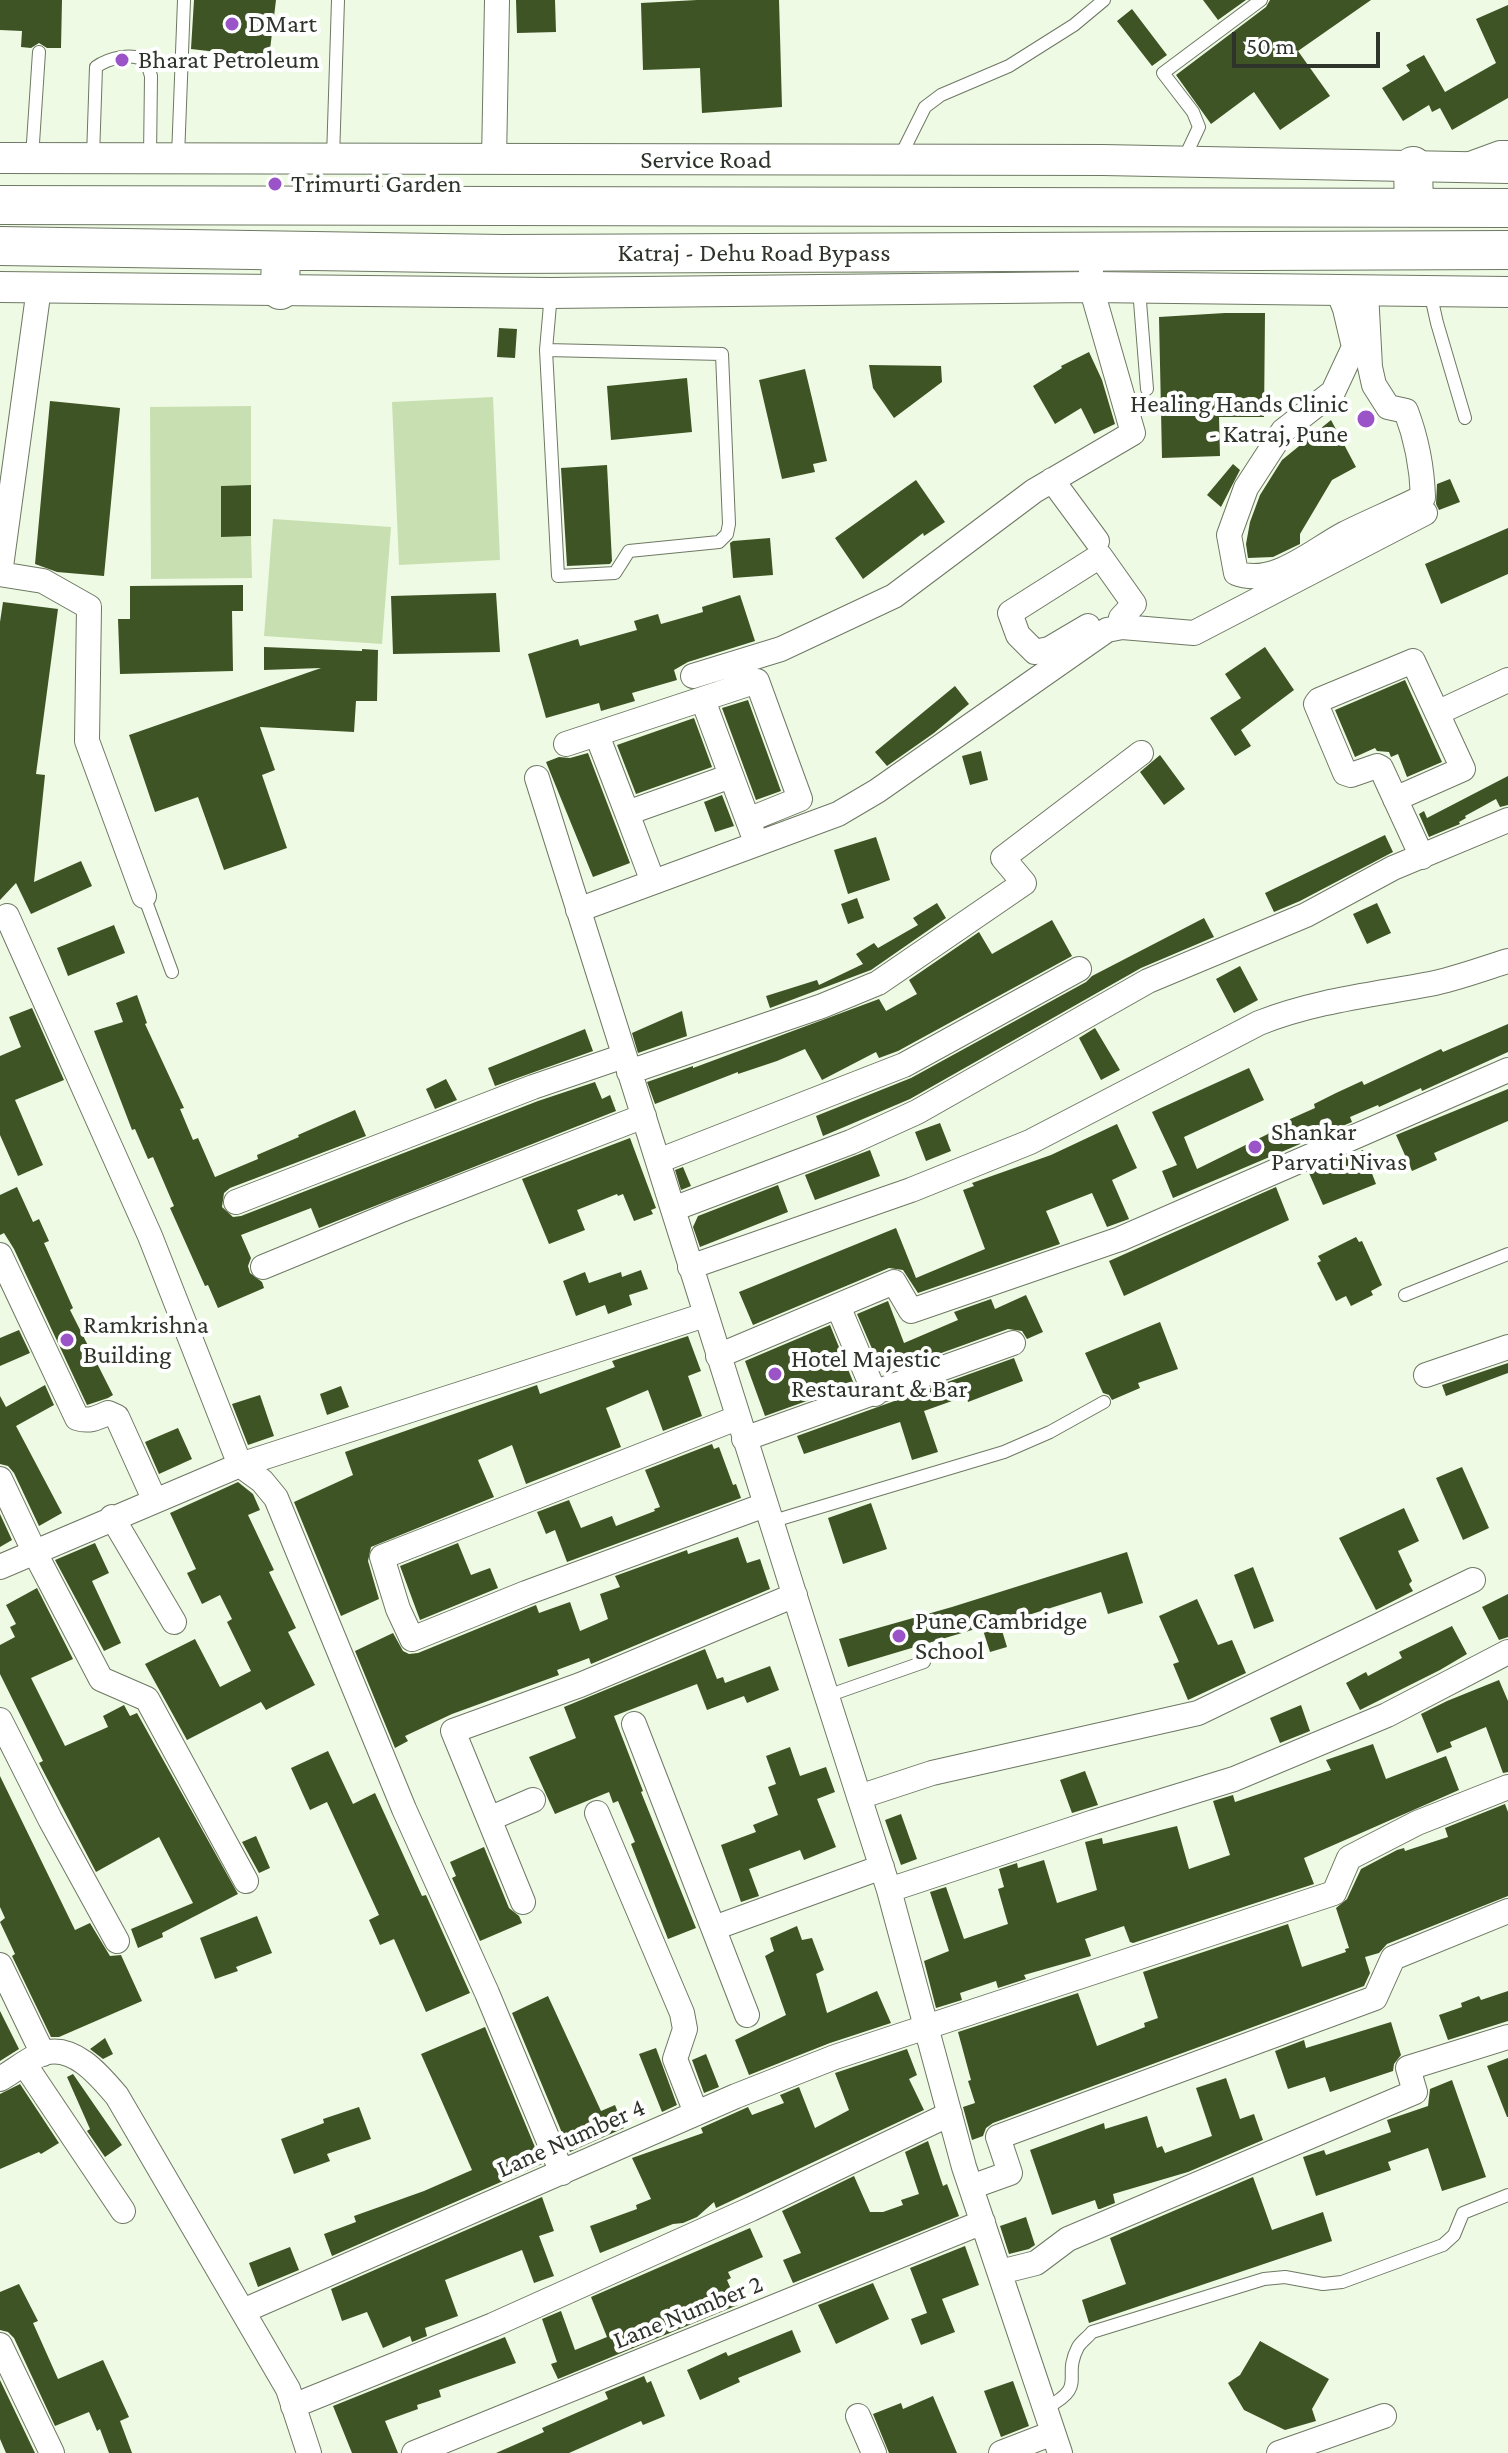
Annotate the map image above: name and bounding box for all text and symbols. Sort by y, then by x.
place label: DMart [248,8,317,40]
marker: DMart [223,15,241,33]
scale bar [1236,16,1384,66]
text: 50 m [1246,32,1295,59]
place label: Bharat Petroleum [138,44,320,76]
marker: Bharat Petroleum [113,51,131,69]
street label: Service Road [640,144,772,176]
place label: Trimurti Garden [291,168,462,200]
marker: Trimurti Garden [266,175,284,193]
street label: Katraj - Dehu Road Bypass [618,237,890,269]
place label: Healing Hands Clinic - Katraj, Pune [1130,388,1348,450]
marker: Healing Hands Clinic - Katraj, Pune [1355,408,1377,430]
place label: Shankar Parvati Nivas [1271,1116,1407,1178]
marker: Shankar Parvati Nivas [1246,1138,1264,1156]
place label: Ramkrishna Building [83,1309,209,1370]
marker: Ramkrishna Building [58,1331,76,1349]
place label: Hotel Majestic Restaurant & Bar [791,1343,968,1404]
marker: Hotel Majestic Restaurant & Bar [766,1365,784,1383]
place label: Pune Cambridge School [915,1605,1087,1666]
marker: Pune Cambridge School [890,1627,908,1645]
street label: Lane Number 4 [492,2091,650,2185]
street label: Lane Number 2 [609,2268,767,2356]

